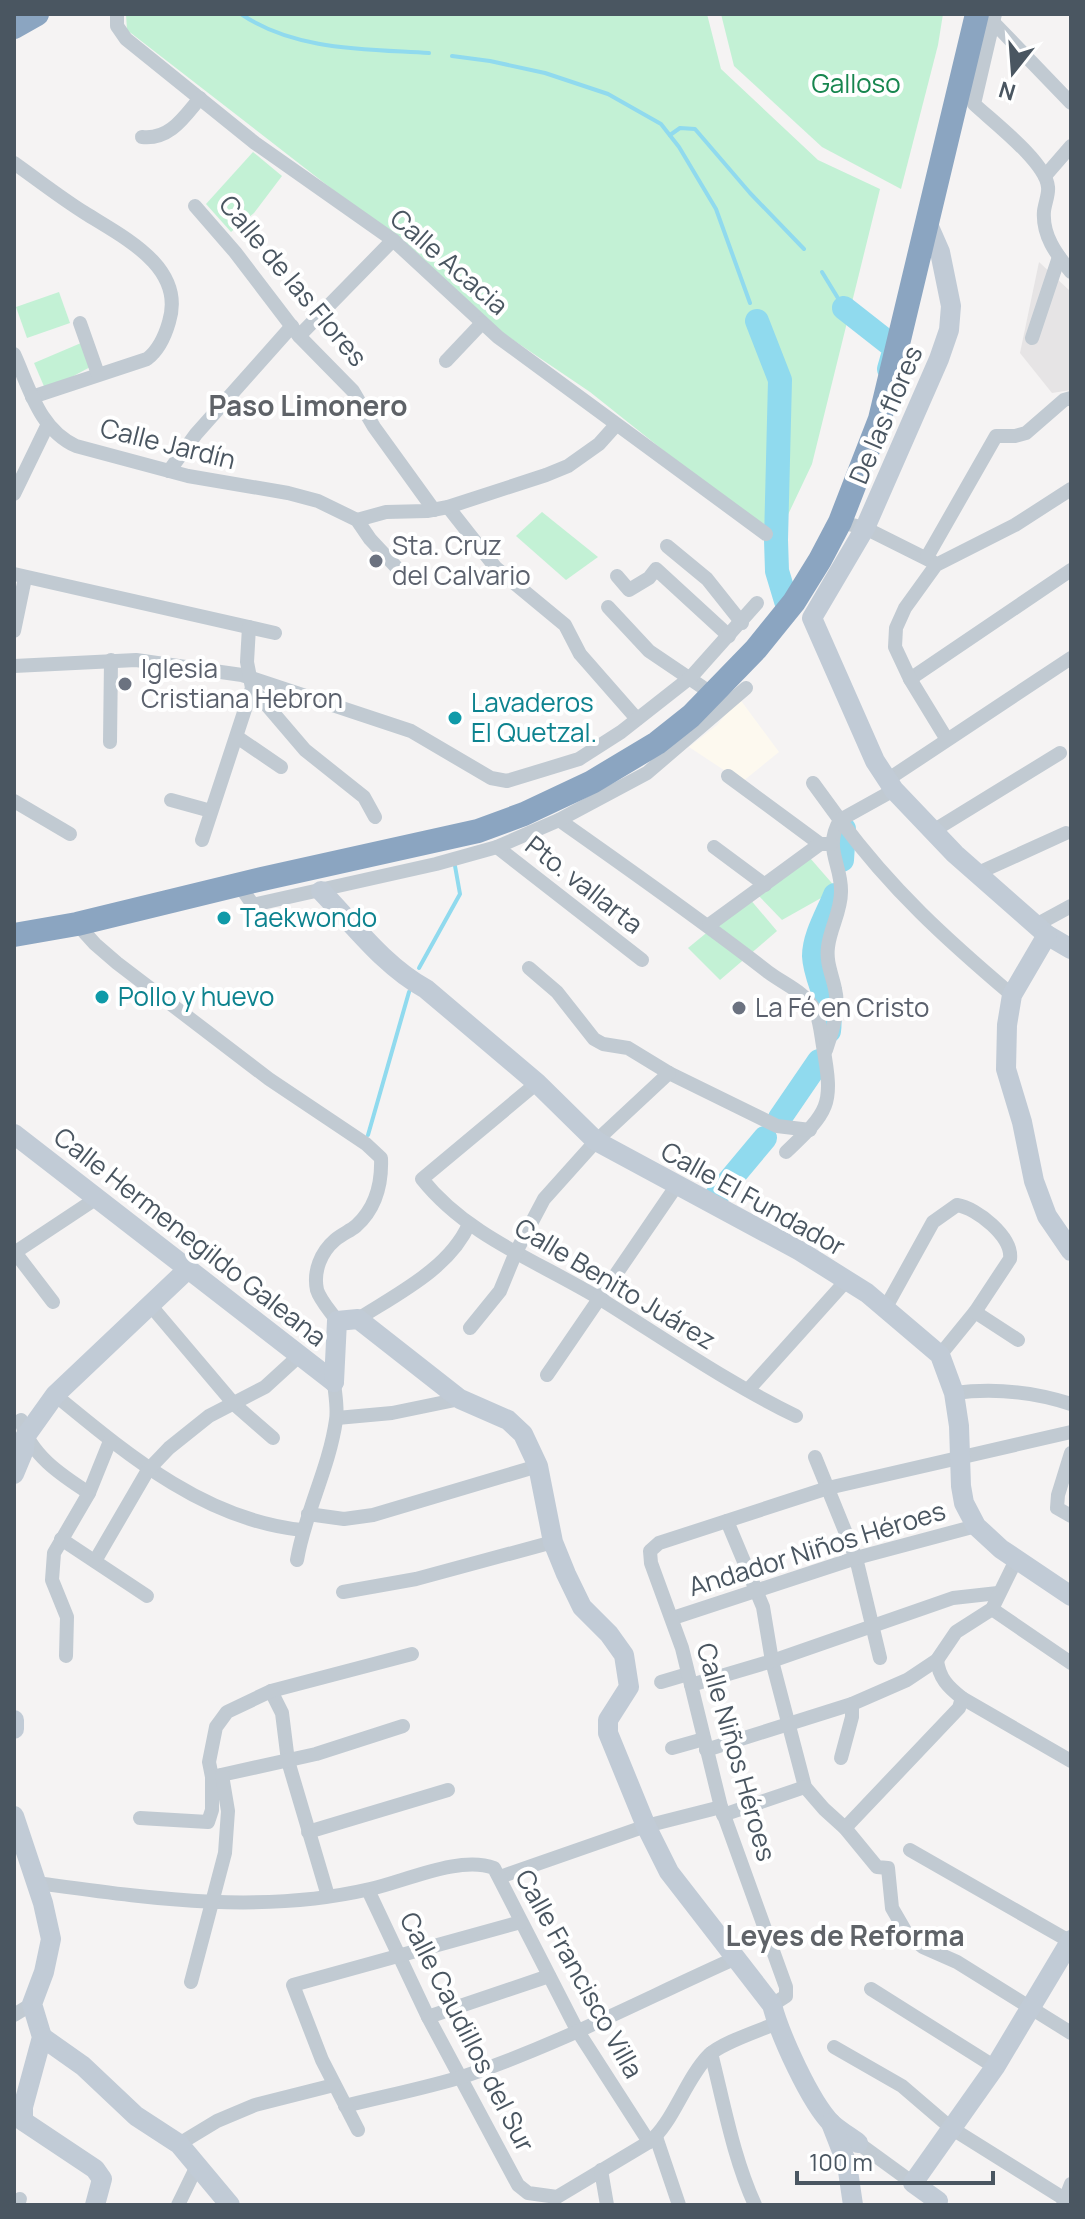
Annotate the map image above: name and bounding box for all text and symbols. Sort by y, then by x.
north arrow [973,32,1053,112]
park label: Galloso [811,65,901,101]
text: N [995,74,1019,108]
street label: Calle de las Flores [211,187,376,374]
street label: Calle Acacia [383,200,516,323]
street label: De las flores [840,340,930,489]
district label: Paso Limonero [208,386,408,424]
street label: Calle Jardín [97,409,240,477]
place label: Sta. Cruz del Calvario [392,527,531,593]
marker: Sta. Cruz del Calvario [367,552,385,570]
place label: Iglesia Cristiana Hebron [141,650,343,716]
marker: Iglesia Cristiana Hebron [116,675,134,693]
place label: Lavaderos El Quetzal. [471,684,597,750]
marker: Lavaderos El Quetzal. [446,709,464,727]
street label: Pto. vallarta [518,827,651,941]
place label: Taekwondo [240,899,377,935]
marker: Taekwondo [215,909,233,927]
place label: Pollo y huevo [118,978,274,1014]
marker: Pollo y huevo [93,988,111,1006]
place label: La Fé en Cristo [755,989,929,1025]
marker: La Fé en Cristo [730,999,748,1017]
street label: Calle Hermenegildo Galeana [47,1118,334,1354]
street label: Calle El Fundador [655,1133,852,1264]
street label: Calle Benito Juárez [508,1209,723,1357]
street label: Andador Niños Héroes [684,1492,950,1604]
street label: Calle Niños Héroes [689,1638,785,1865]
street label: Calle Francisco Villa [508,1863,652,2084]
street label: Calle Caudillos del Sur [392,1906,544,2158]
district label: Leyes de Reforma [725,1916,965,1954]
scale bar [797,2135,993,2185]
text: 100 m [809,2145,873,2178]

